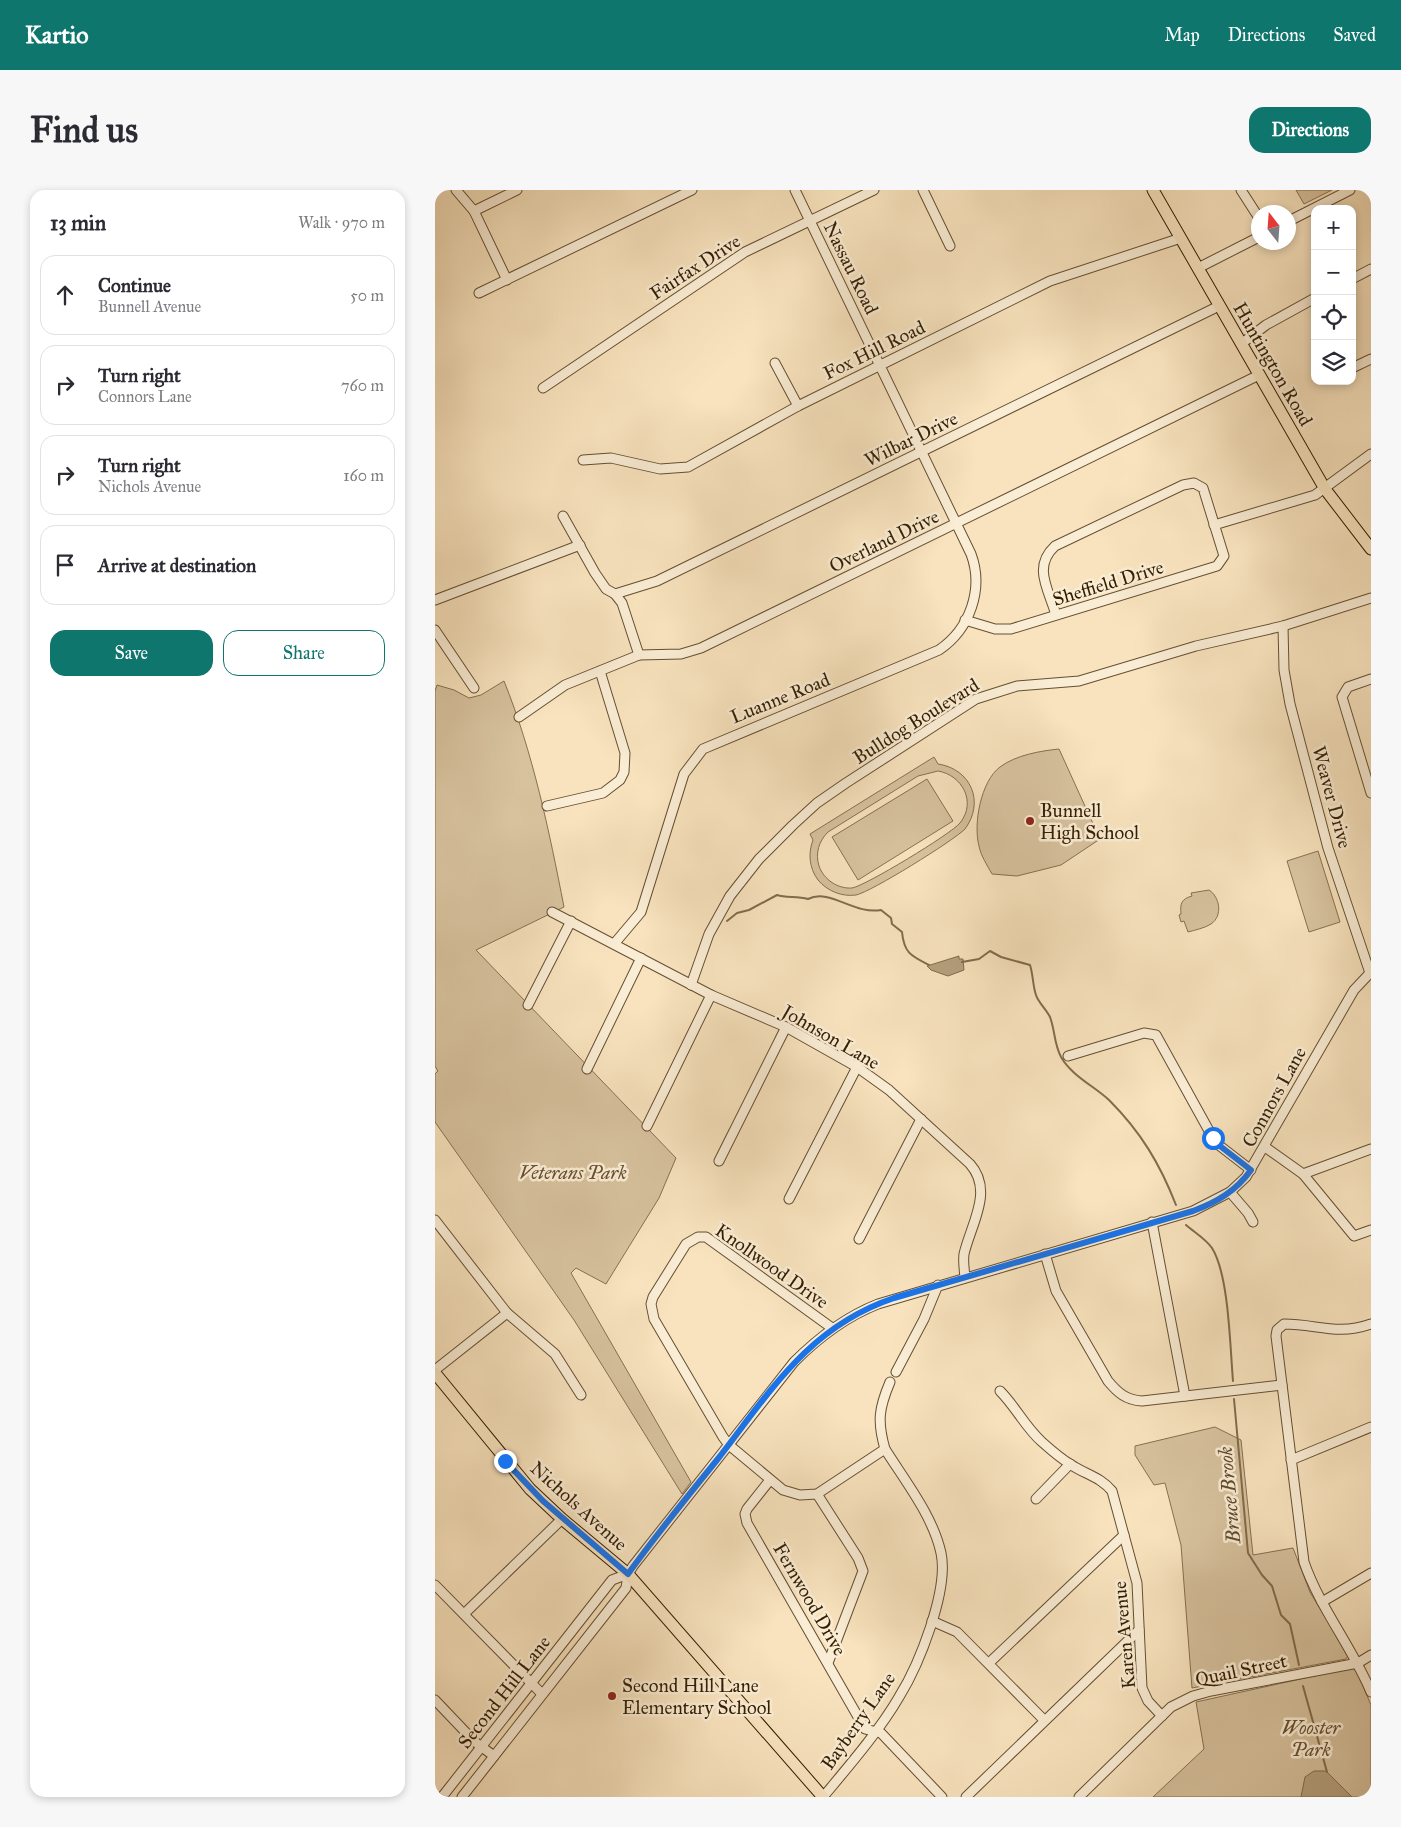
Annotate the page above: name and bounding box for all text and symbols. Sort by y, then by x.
text: Kartio [25,20,88,50]
text: Map [1164,24,1200,46]
text: Directions [1228,24,1305,46]
text: Saved [1333,24,1376,46]
button: Directions [1249,107,1371,153]
text: Find us [30,109,138,152]
north arrow [1251,205,1296,250]
map controls [1311,205,1356,385]
button: + [1311,205,1356,250]
text: 13 min [50,210,106,236]
text: Walk · 970 m [298,213,385,232]
street label: Nassau Road [819,218,884,319]
street label: Fairfax Drive [645,229,745,305]
button: − [1311,250,1356,295]
text: Continue [98,274,171,297]
icon: ahead [51,281,79,309]
text: 50 m [350,286,384,305]
button: locate [1311,295,1356,340]
text: Bunnell Avenue [98,297,201,316]
street label: Huntington Road [1227,298,1318,431]
street label: Fox Hill Road [819,315,929,385]
button: layers [1311,340,1356,385]
text: Turn right [98,364,181,387]
icon: right [51,371,79,399]
text: 760 m [341,376,384,395]
text: Connors Lane [98,387,192,406]
street label: Wilbar Drive [861,407,961,471]
text: Turn right [98,454,181,477]
icon: right [51,461,79,489]
text: 160 m [343,466,384,485]
text: Nichols Avenue [98,477,201,496]
street label: Overland Drive [825,504,943,577]
icon: arrive [51,551,79,579]
text: Arrive at destination [98,554,256,577]
street label: Sheffield Drive [1050,555,1166,611]
button: Save [50,630,213,676]
button: Share [223,630,385,676]
street label: Luanne Road [727,667,834,728]
street label: Bulldog Boulevard [849,673,984,770]
street label: Weaver Drive [1307,743,1357,851]
place label: Bunnell High School [1040,799,1140,845]
marker: Bunnell High School [1024,815,1036,827]
street label: Johnson Lane [776,999,884,1075]
street label: Connors Lane [1237,1043,1311,1151]
route start [1202,1127,1225,1150]
park label: Veterans Park [519,1161,627,1184]
street label: Knollwood Drive [711,1218,833,1314]
water label: Bruce Brook [1213,1446,1245,1545]
route end [494,1450,517,1473]
street label: Nichols Avenue [526,1456,632,1556]
street label: Fernwood Drive [768,1539,852,1660]
street label: Karen Avenue [1108,1580,1140,1690]
street label: Second Hill Lane [453,1631,555,1753]
street label: Quail Street [1193,1649,1289,1691]
street label: Bayberry Lane [816,1668,900,1774]
place label: Second Hill Lane Elementary School [622,1674,772,1719]
marker: Second Hill Lane Elementary School [606,1690,618,1702]
park label: Wooster Park [1282,1716,1341,1761]

